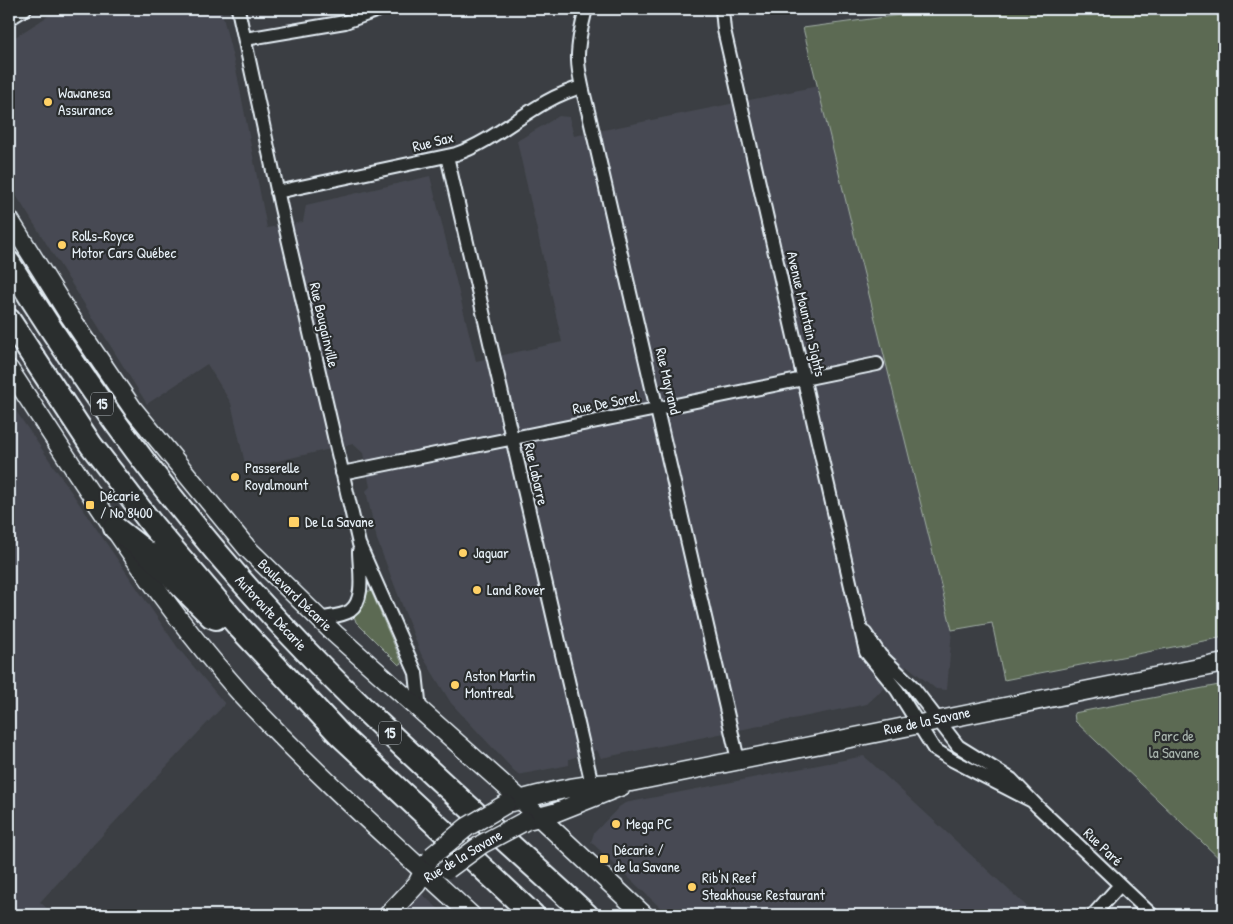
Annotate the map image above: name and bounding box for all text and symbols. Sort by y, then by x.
place label: Wawanesa Assurance [58,82,113,120]
marker: Wawanesa Assurance [42,96,54,108]
street label: Rue Sax [410,126,456,157]
place label: Rolls-Royce Motor Cars Québec [72,225,176,263]
marker: Rolls-Royce Motor Cars Québec [56,239,68,251]
street label: Avenue Mountain Sights [782,249,831,379]
street label: Rue Bougainville [305,280,344,369]
street label: Rue Mayrand [651,346,686,416]
street label: Rue De Sorel [571,386,641,419]
road number: 15 [91,392,113,416]
street label: Rue Labarre [519,441,554,507]
place label: Passerelle Royalmount [245,457,309,495]
marker: Passerelle Royalmount [229,471,241,483]
place label: Décarie / No 8400 [100,485,153,523]
marker: Décarie / No 8400 [84,499,96,511]
place label: De La Savane [305,511,374,532]
marker: De La Savane [287,515,301,529]
place label: Jaguar [473,542,509,563]
marker: Jaguar [457,547,469,559]
street label: Boulevard Décarie [253,554,337,636]
street label: Autoroute Décarie [231,570,312,655]
place label: Land Rover [487,579,545,600]
marker: Land Rover [471,584,483,596]
place label: Aston Martin Montreal [465,665,536,703]
marker: Aston Martin Montreal [449,679,461,691]
street label: Rue de la Savane [882,701,972,740]
road number: 15 [379,721,401,744]
park label: Parc de la Savane [1149,725,1199,763]
place label: Mega PC [626,813,672,834]
marker: Mega PC [610,818,622,830]
street label: Rue Paré [1079,823,1128,871]
street label: Rue de la Savane [420,824,506,887]
place label: Décarie / de la Savane [614,839,680,877]
marker: Décarie / de la Savane [598,853,610,865]
place label: Rib'N Reef Steakhouse Restaurant [702,867,826,905]
marker: Rib'N Reef Steakhouse Restaurant [686,881,698,893]

